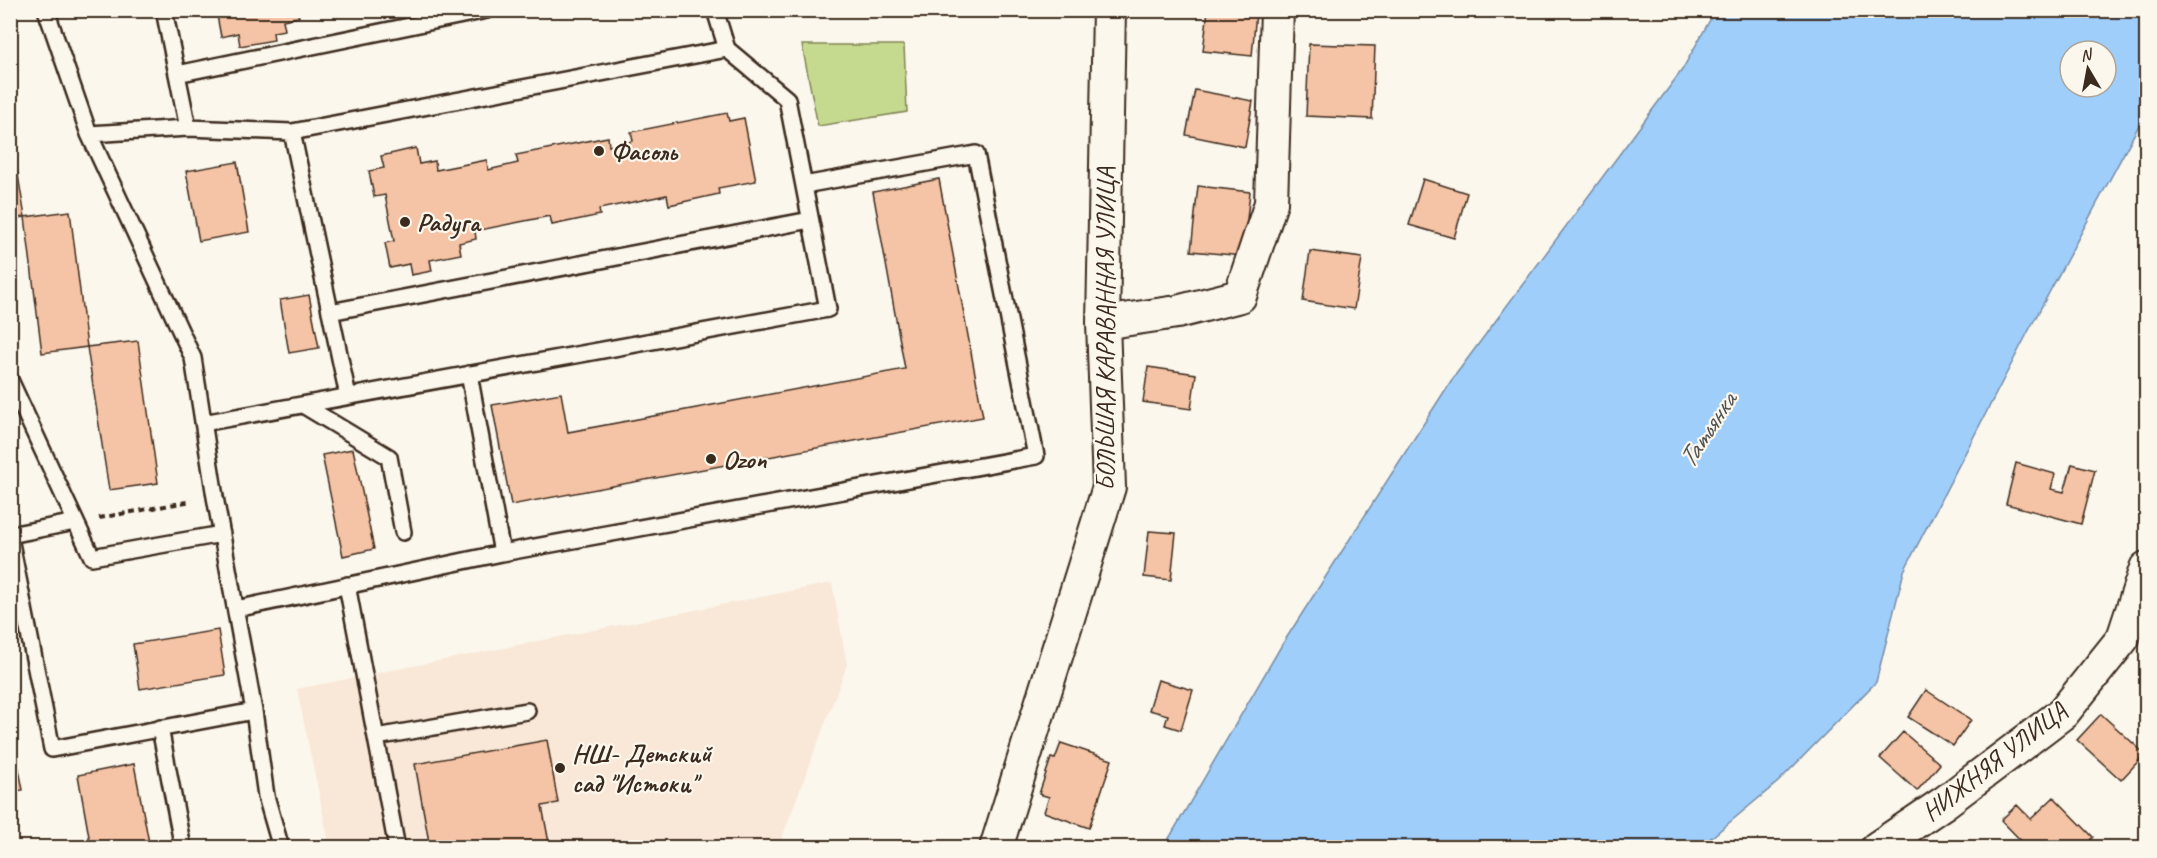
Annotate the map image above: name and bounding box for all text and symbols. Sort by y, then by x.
north arrow [2058,39,2118,99]
text: N [2079,44,2095,66]
place label: Фасоль [611,135,679,168]
marker: Фасоль [592,144,606,158]
street label: БОЛЬШАЯ КАРАВАННАЯ УЛИЦА [1089,166,1122,491]
place label: Радуга [417,206,482,239]
marker: Радуга [398,215,412,229]
water label: Татьянка [1670,383,1746,474]
place label: Ozon [723,443,768,476]
marker: Ozon [704,452,718,466]
street label: НИЖНЯЯ УЛИЦА [1915,694,2074,828]
place label: НШ- Детский сад "Истоки" [572,737,713,800]
marker: НШ- Детский сад "Истоки" [553,761,567,775]

